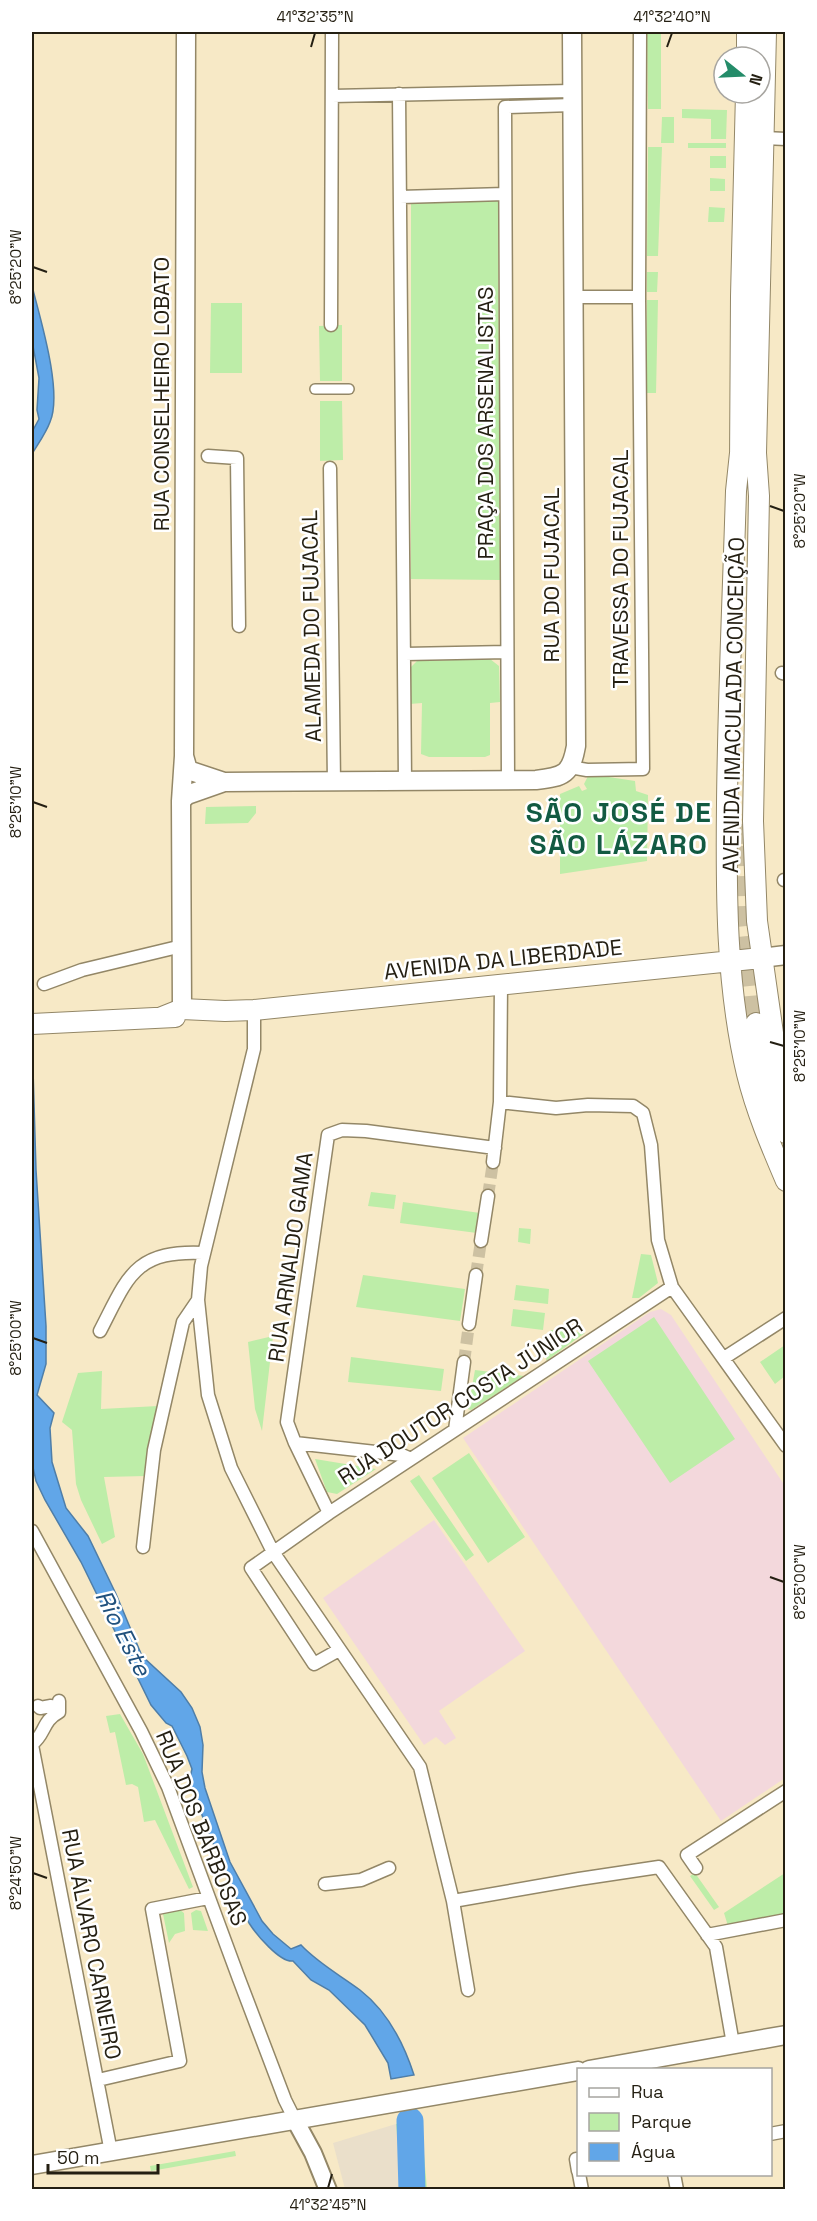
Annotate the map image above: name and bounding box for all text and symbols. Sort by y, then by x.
text: 41°32'35"N [276,7,354,26]
text: 41°32'40"N [633,7,711,26]
north arrow [712,45,772,105]
text: N [744,71,767,88]
text: 8°25'20"W [6,229,25,305]
street label: RUA CONSELHEIRO LOBATO [147,257,175,531]
street label: PRAÇA DOS ARSENALISTAS [471,287,499,559]
street label: TRAVESSA DO FUJACAL [606,449,634,689]
text: 8°25'20"W [790,473,809,549]
street label: RUA DO FUJACAL [537,488,565,662]
street label: ALAMEDA DO FUJACAL [295,510,327,742]
street label: AVENIDA IMACULADA CONCEIÇÃO [716,537,750,873]
text: 8°25'10"W [6,766,25,838]
district label: SÃO JOSÉ DE SÃO LÁZARO [526,794,712,862]
street label: AVENIDA DA LIBERDADE [383,933,623,985]
text: 8°25'10"W [790,1010,809,1082]
street label: RUA ARNALDO GAMA [261,1150,319,1364]
text: 8°25'00"W [6,1300,25,1376]
street label: RUA DOUTOR COSTA JÚNIOR [332,1311,588,1491]
text: 8°25'00"W [790,1544,809,1620]
water label: Rio Este [89,1584,159,1682]
street label: RUA DOS BARBOSAS [150,1726,254,1930]
street label: RUA ÁLVARO CARNEIRO [56,1826,128,2062]
text: 8°24'50"W [6,1836,25,1910]
legend [577,2068,772,2176]
text: Rua [631,2080,664,2103]
text: Parque [631,2110,692,2133]
scale bar [48,2137,158,2175]
text: Água [631,2140,675,2163]
text: 50 m [57,2146,99,2169]
text: 41°32'45"N [290,2195,366,2214]

